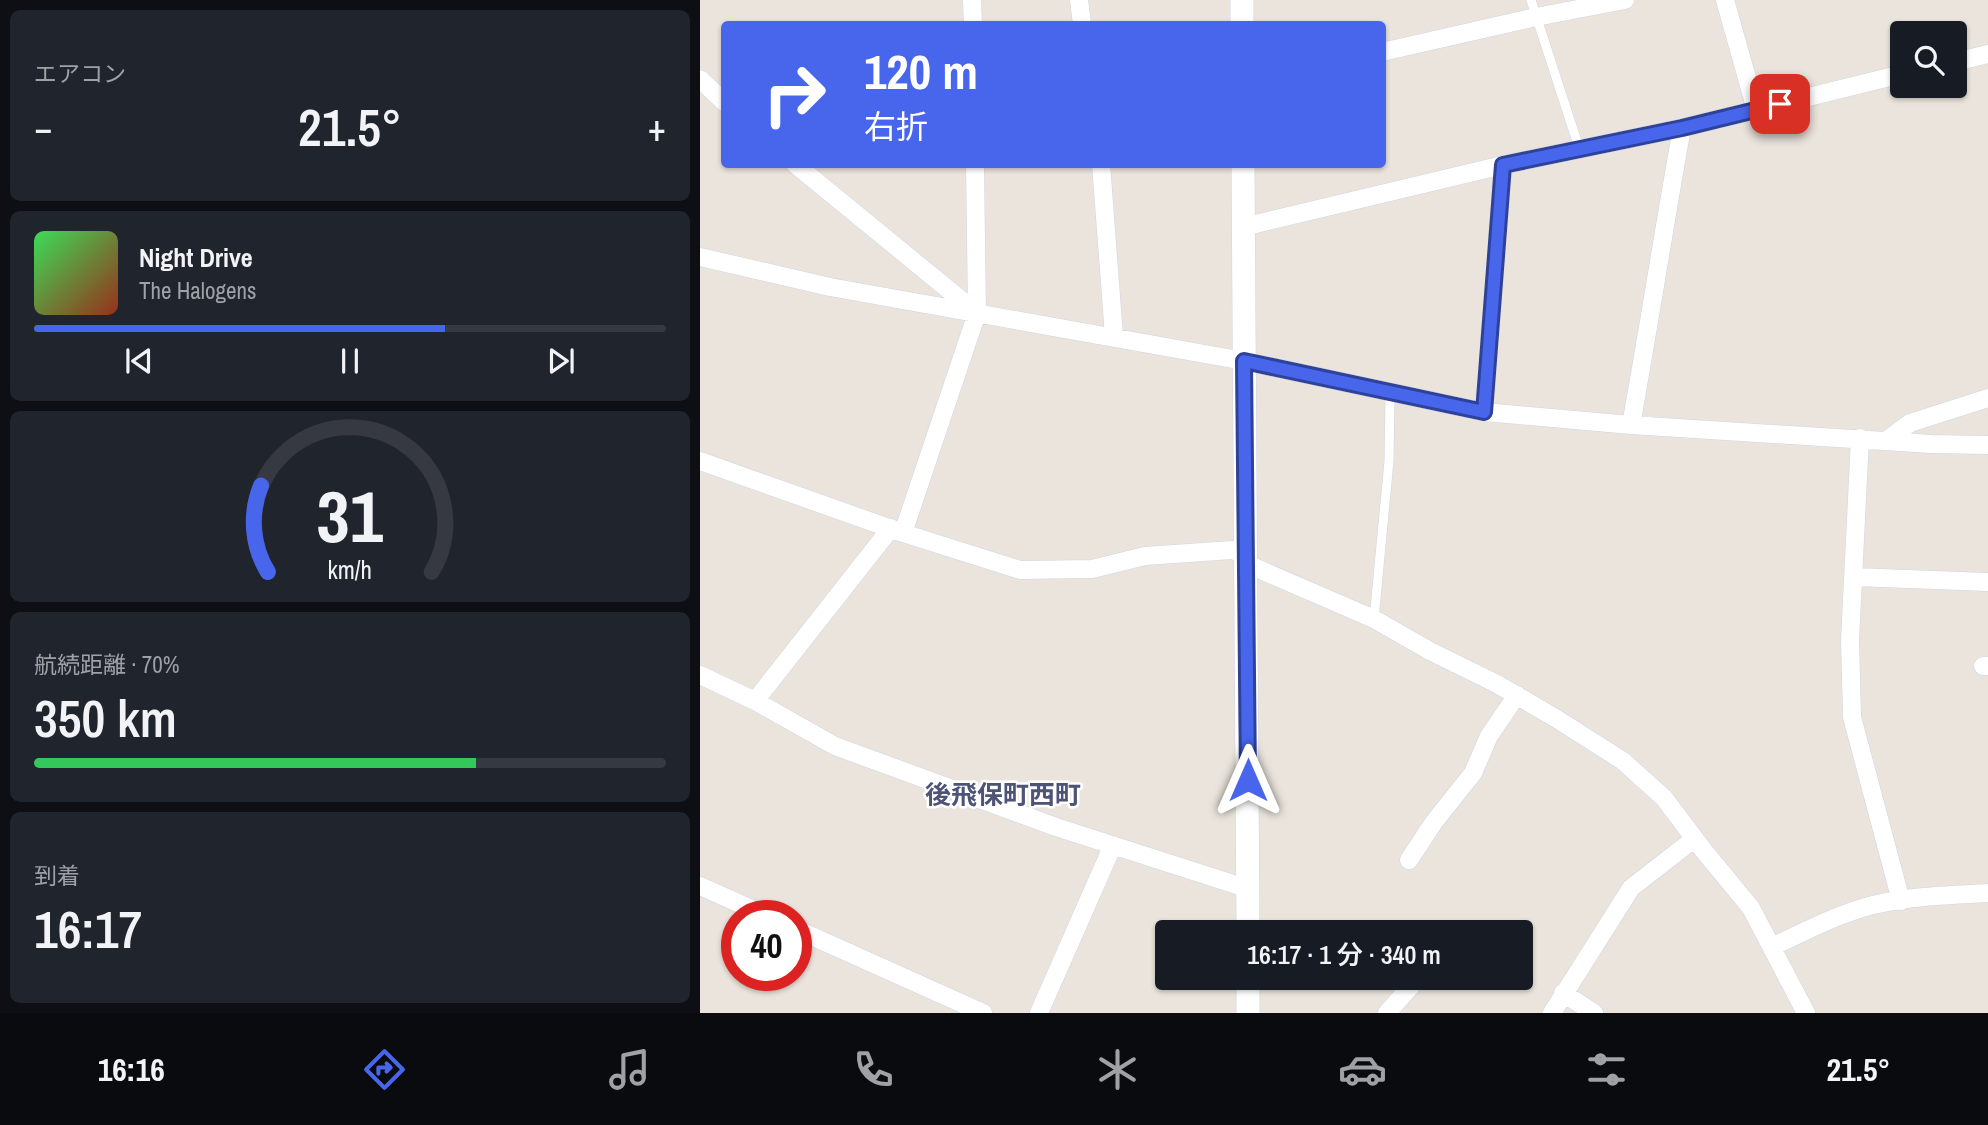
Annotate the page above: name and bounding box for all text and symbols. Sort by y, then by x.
map controls [1890,21,1967,98]
button: search [1890,21,1967,98]
text: 120 m [864,38,978,104]
icon: right [749,49,840,140]
text: エアコン [34,58,126,89]
pin [1750,74,1810,134]
icon: arrive [1761,85,1799,123]
text: 21.5° [298,92,402,162]
text: − [34,102,52,153]
text: + [648,102,666,153]
text: 右折 [864,105,928,148]
text: Night Drive [139,240,253,275]
text: The Halogens [139,275,256,306]
icon: previous [120,342,158,380]
icon: pause [331,342,369,380]
icon: next [542,342,580,380]
text: 31 [317,468,384,566]
text: km/h [328,553,372,587]
text: 航続距離 · 70% [34,649,179,680]
text: 350 km [34,683,177,753]
position arrow [1211,743,1285,817]
district label: 後飛保町西町 [925,777,1081,812]
text: 到着 [34,860,80,891]
text: 16:17 [34,894,142,964]
speed limit sign: 40 [721,900,812,991]
text: 16:17 · 1 分 · 340 m [1247,937,1441,972]
icon: directions [360,1045,409,1094]
icon: music [605,1045,654,1094]
icon: phone [849,1045,898,1094]
icon: climate [1093,1045,1142,1094]
icon: car [1338,1045,1387,1094]
icon: filters [1582,1045,1631,1094]
text: 16:16 [98,1048,165,1091]
text: 21.5° [1826,1048,1890,1091]

